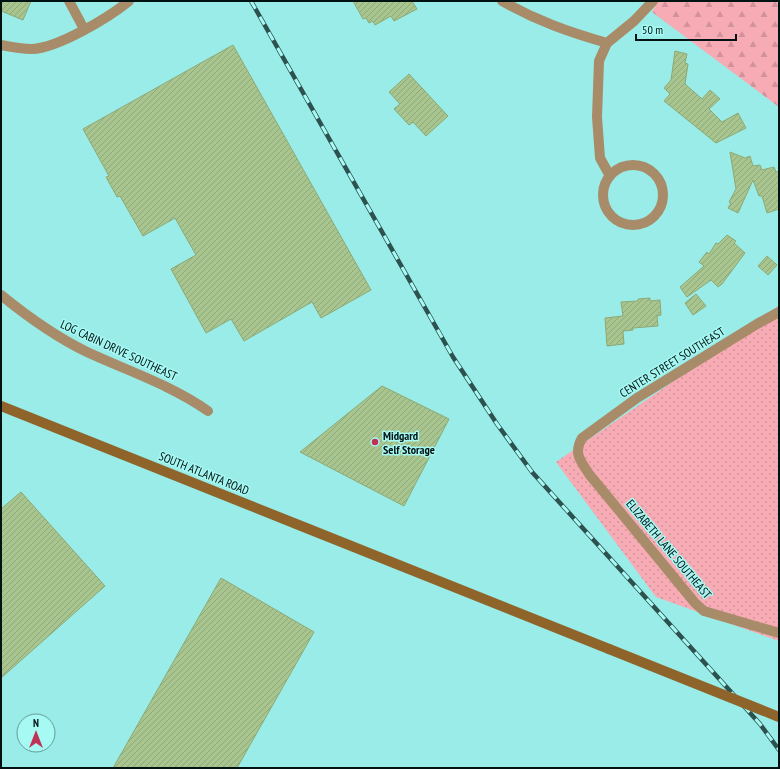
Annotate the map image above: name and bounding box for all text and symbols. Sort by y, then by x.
scale bar [636,16,736,42]
text: 50 m [642,22,663,37]
street label: LOG CABIN DRIVE SOUTHEAST [58,316,180,384]
street label: CENTER STREET SOUTHEAST [617,323,728,400]
place label: Midgard Self Storage [383,428,435,457]
marker: Midgard Self Storage [370,437,380,447]
street label: SOUTH ATLANTA ROAD [157,448,251,498]
street label: ELIZABETH LANE SOUTHEAST [623,496,715,602]
north arrow [16,713,56,753]
text: N [33,716,39,730]

